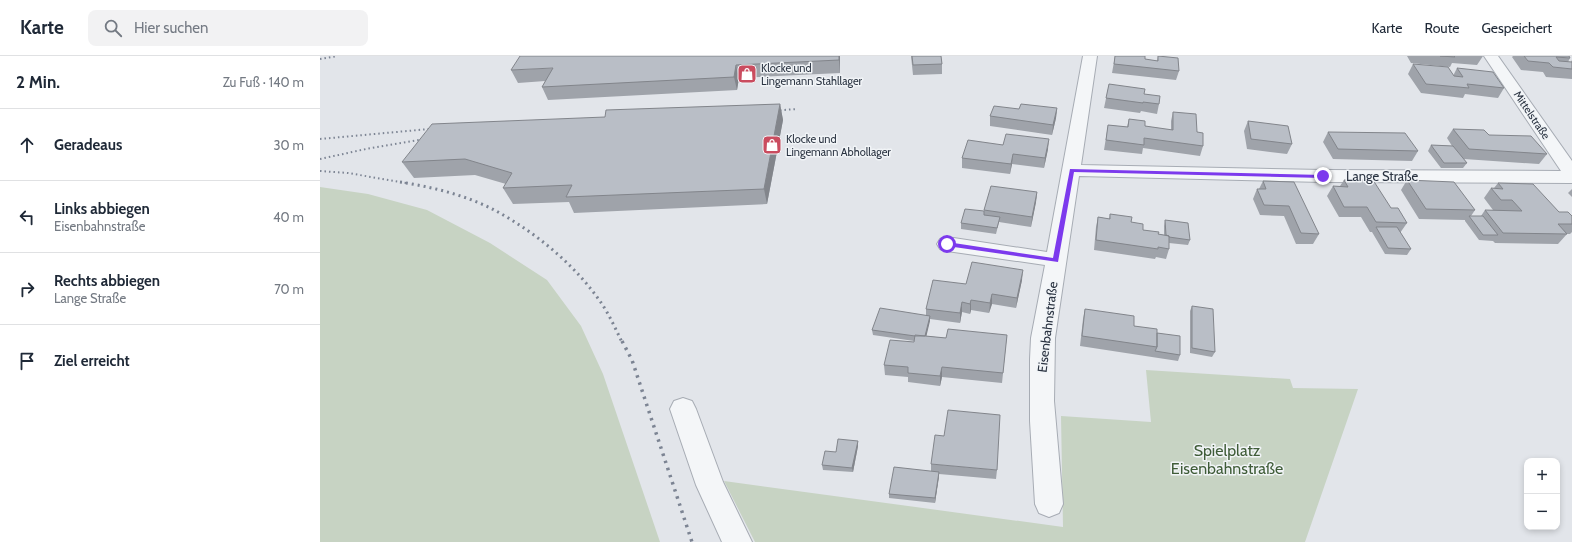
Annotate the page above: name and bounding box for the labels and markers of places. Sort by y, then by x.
place label: Klocke und Lingemann Stahllager [761,61,863,88]
shop icon: Klocke und Lingemann Stahllager [736,63,758,85]
place label: Klocke und Lingemann Abhollager [786,132,891,159]
shop icon: Klocke und Lingemann Abhollager [761,134,783,156]

